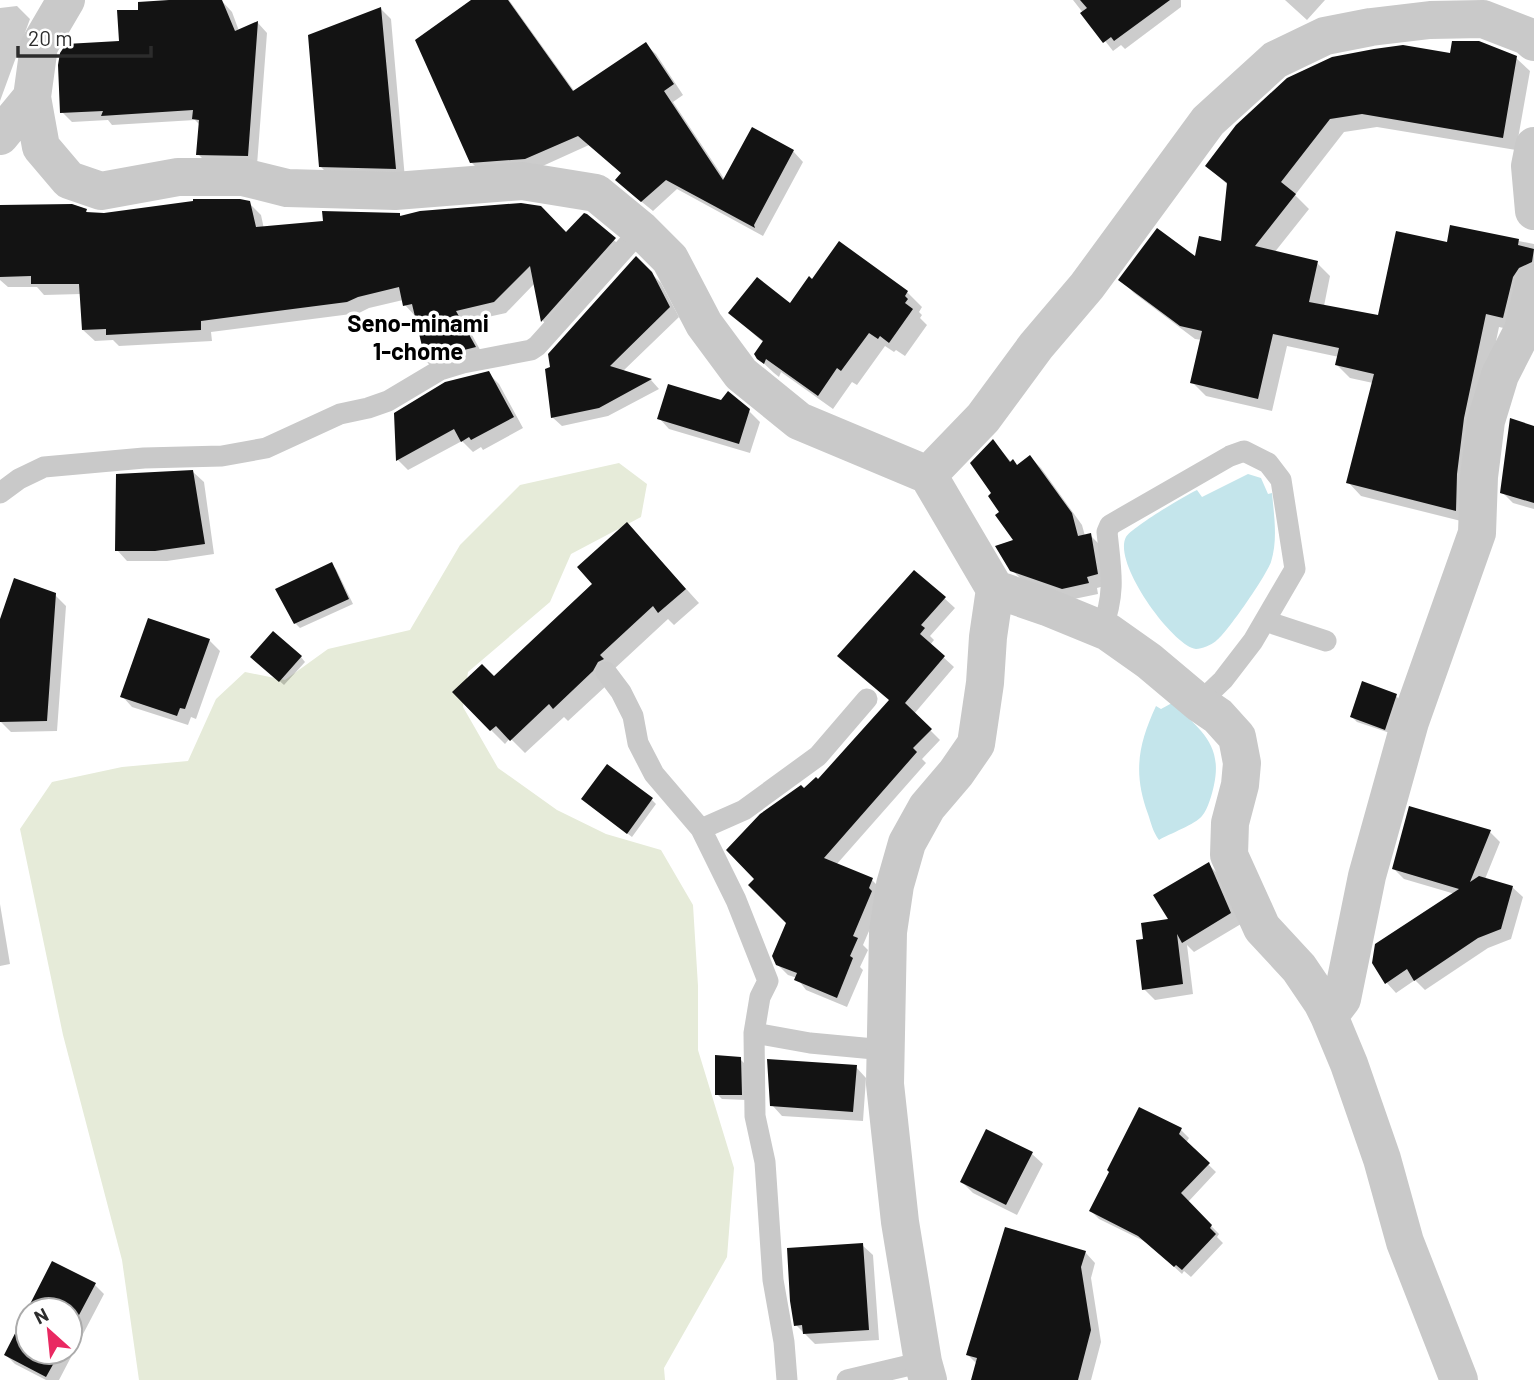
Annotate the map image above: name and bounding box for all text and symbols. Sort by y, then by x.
scale bar [18,14,150,58]
text: 20 m [28,25,73,50]
district label: Seno-minami 1-chome [347,308,489,365]
north arrow [14,1296,84,1366]
text: N [30,1302,52,1329]

